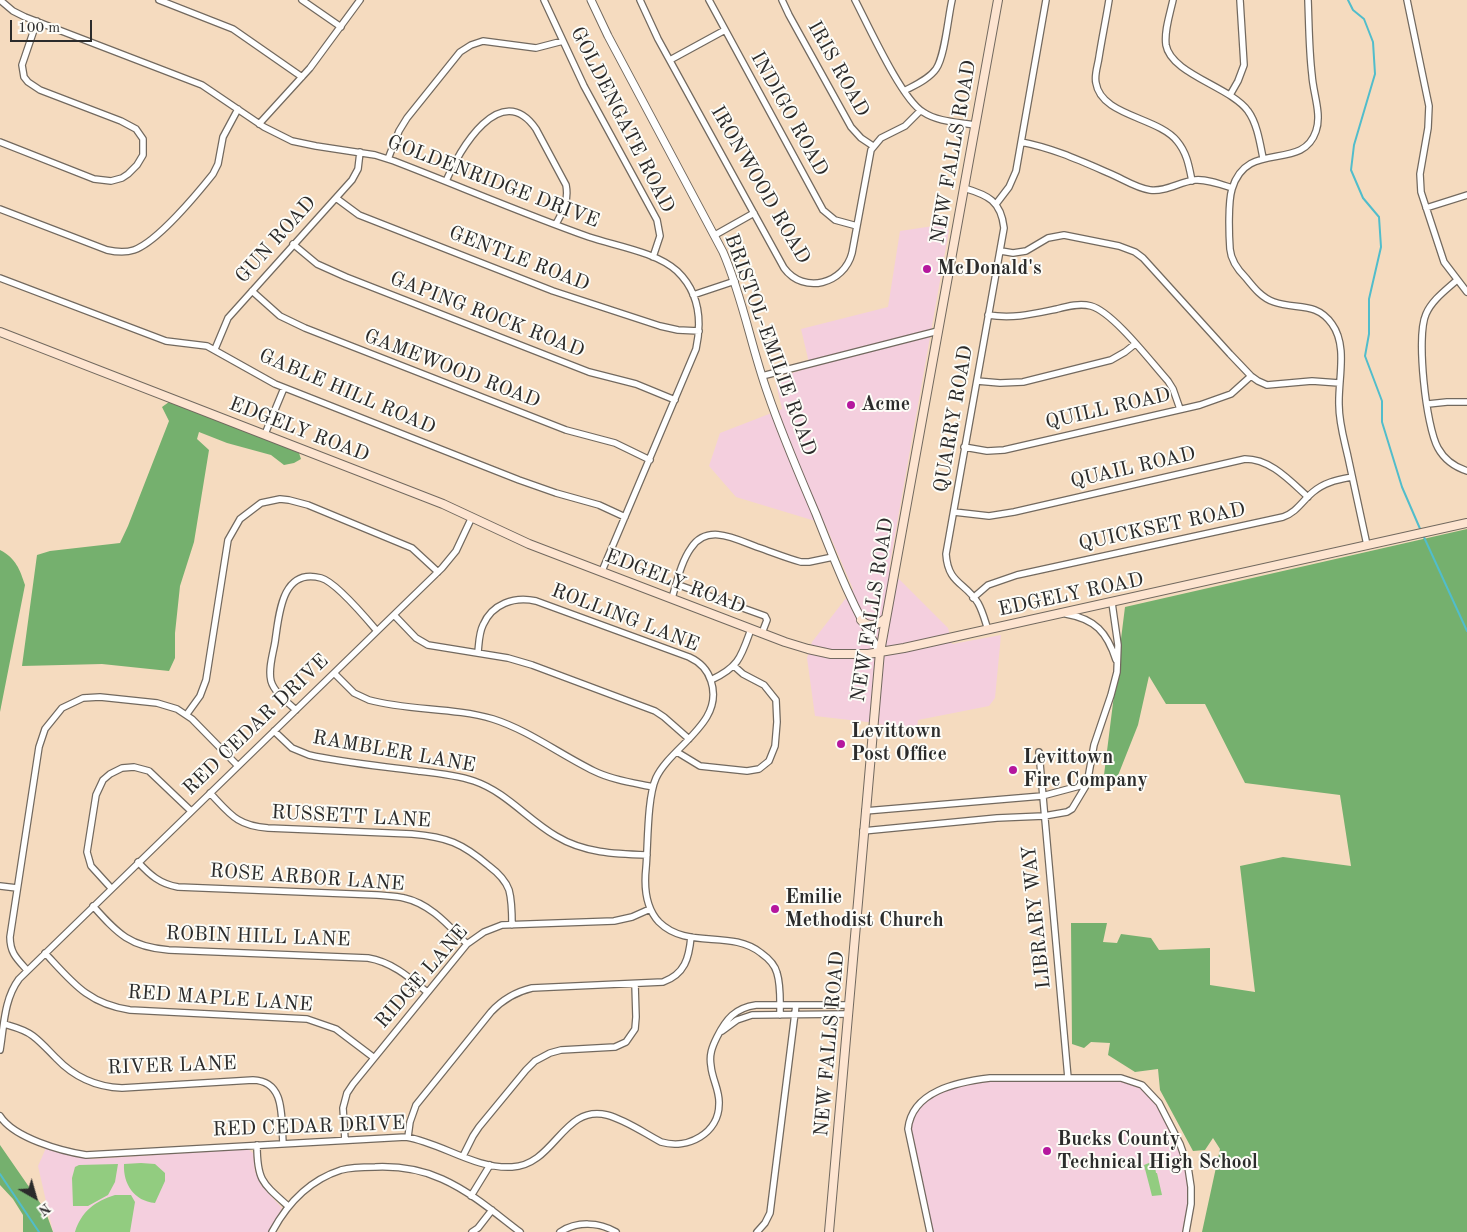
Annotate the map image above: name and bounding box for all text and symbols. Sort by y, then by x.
scale bar [12,10,95,42]
street label: IRIS ROAD [802,17,874,121]
text: 100 m [18,21,60,36]
street label: GOLDENGATE ROAD [565,23,679,217]
street label: INDIGO ROAD [745,48,833,180]
street label: NEW FALLS ROAD [926,58,982,246]
street label: IRONWOOD ROAD [705,102,815,268]
street label: GOLDENRIDGE DRIVE [384,130,602,234]
street label: GUN ROAD [231,191,321,289]
street label: GENTLE ROAD [445,221,593,297]
street label: BRISTOL-EMILIE ROAD [719,231,821,459]
place label: McDonald's [937,257,1042,281]
marker: McDonald's [921,263,933,275]
street label: GAPING ROCK ROAD [386,267,588,363]
street label: GAMEWOOD ROAD [360,324,544,414]
street label: GABLE HILL ROAD [255,344,439,440]
street label: QUARRY ROAD [929,344,979,494]
street label: QUILL ROAD [1043,383,1173,435]
street label: EDGELY ROAD [226,392,372,468]
place label: Acme [861,393,910,417]
marker: Acme [845,399,857,411]
street label: QUAIL ROAD [1068,442,1198,494]
street label: QUICKSET ROAD [1076,498,1248,556]
street label: NEW FALLS ROAD [847,516,899,704]
street label: EDGELY ROAD [602,544,748,620]
street label: EDGELY ROAD [996,568,1146,622]
street label: ROLLING LANE [548,579,702,657]
street label: RED CEDAR DRIVE [178,649,334,801]
place label: Levittown Post Office [851,720,947,767]
street label: RAMBLER LANE [311,726,477,778]
marker: Levittown Post Office [835,738,847,750]
place label: Levittown Fire Company [1023,746,1148,793]
marker: Levittown Fire Company [1007,764,1019,776]
street label: RUSSETT LANE [271,801,431,833]
street label: LIBRARY WAY [1018,844,1056,990]
street label: ROSE ARBOR LANE [209,859,405,897]
place label: Emilie Methodist Church [785,886,944,933]
marker: Emilie Methodist Church [769,903,781,915]
street label: RIDGE LANE [370,920,474,1034]
street label: ROBIN HILL LANE [165,922,351,952]
street label: NEW FALLS ROAD [810,950,850,1138]
street label: RED MAPLE LANE [127,981,313,1017]
street label: RIVER LANE [107,1052,237,1080]
street label: RED CEDAR DRIVE [212,1112,406,1142]
place label: Bucks County Technical High School [1057,1128,1258,1175]
marker: Bucks County Technical High School [1041,1145,1053,1157]
north arrow [10,1172,60,1222]
text: N [36,1200,53,1218]

